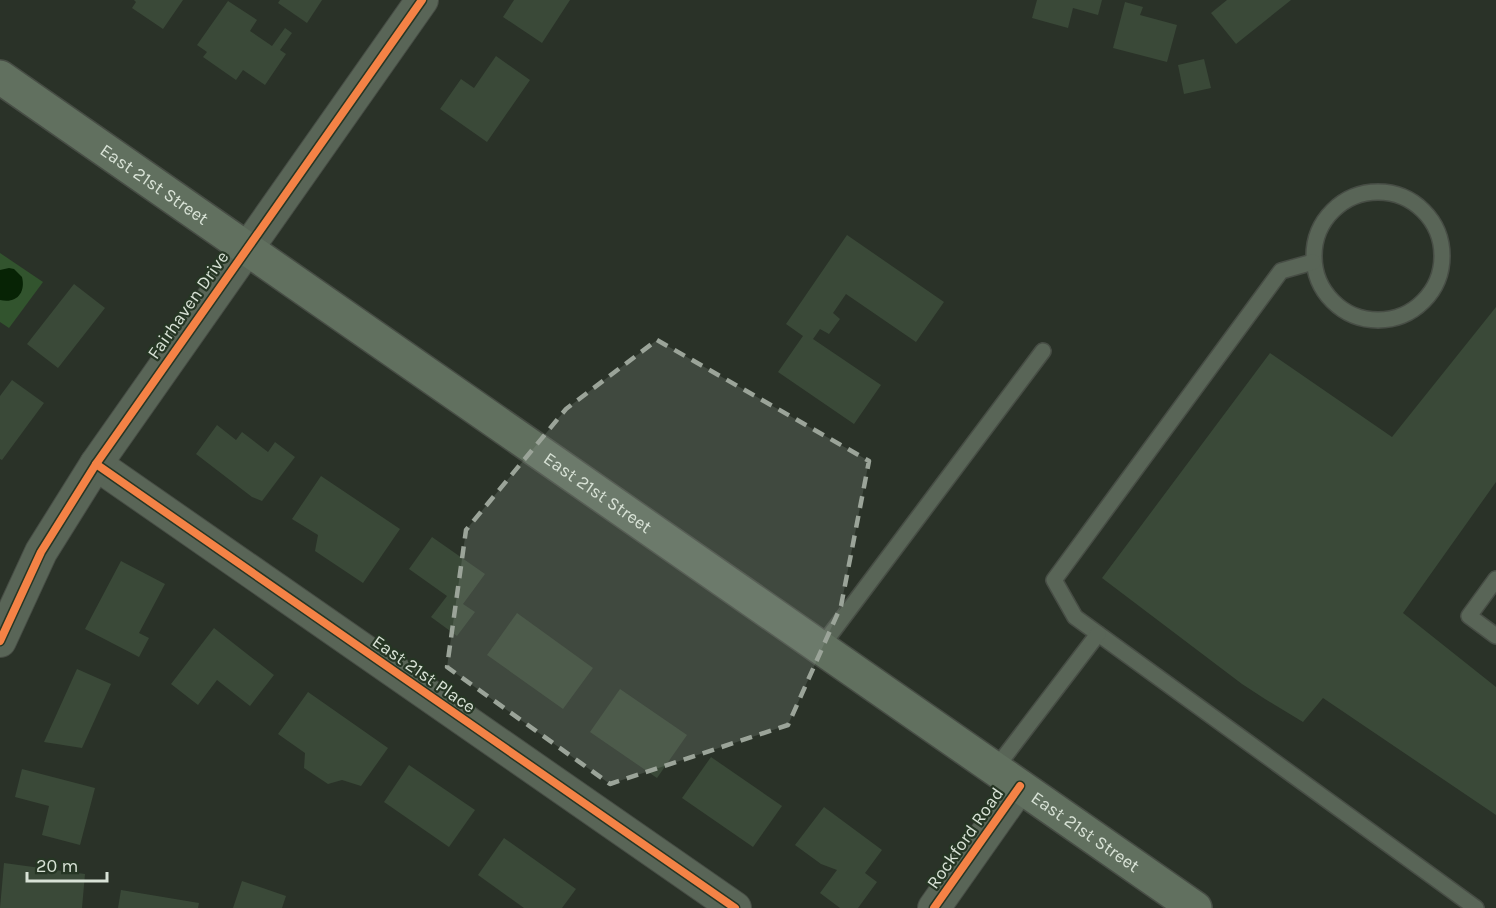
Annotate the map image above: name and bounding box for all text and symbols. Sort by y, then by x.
street label: East 21st Street [96,139,213,230]
street label: Fairhaven Drive [143,247,233,363]
street label: East 21st Street [539,447,656,538]
street label: East 21st Place [368,630,480,718]
street label: Rockford Road [922,783,1008,893]
street label: East 21st Street [1027,786,1144,877]
scale bar [27,845,106,883]
text: 20 m [36,855,78,877]

